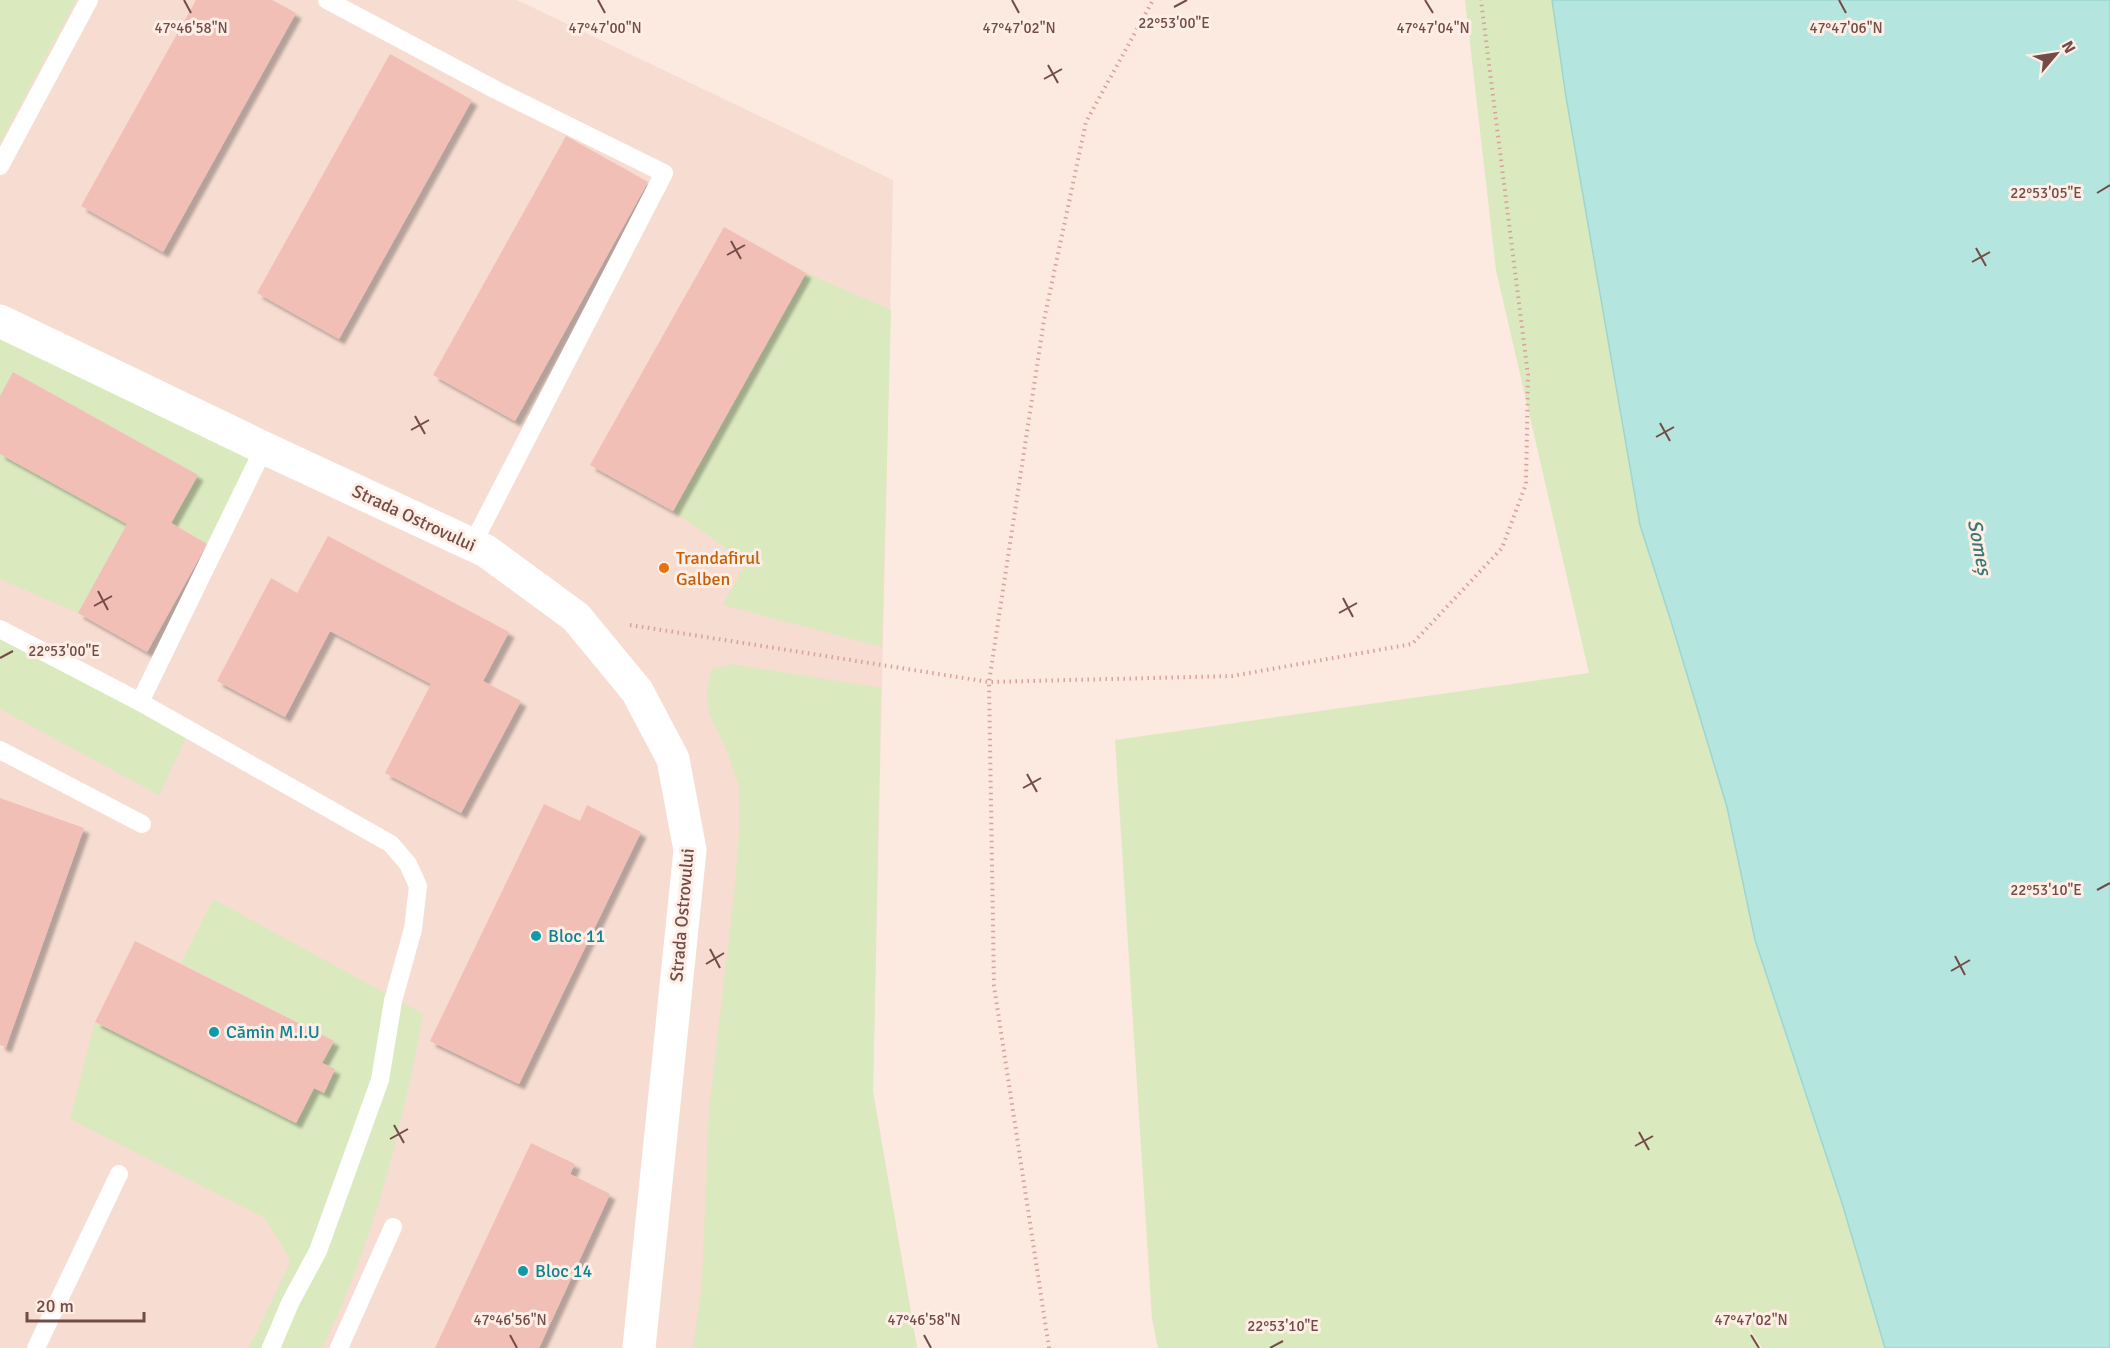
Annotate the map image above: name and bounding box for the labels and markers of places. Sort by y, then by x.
place label: Trandafirul Galben [676,547,760,590]
marker: Trandafirul Galben [657,561,671,575]
place label: Bloc 11 [548,925,605,947]
marker: Bloc 11 [529,929,543,943]
place label: Cămin M.I.U [226,1021,320,1043]
marker: Cămin M.I.U [207,1025,221,1039]
place label: Bloc 14 [535,1260,593,1282]
marker: Bloc 14 [516,1264,530,1278]

